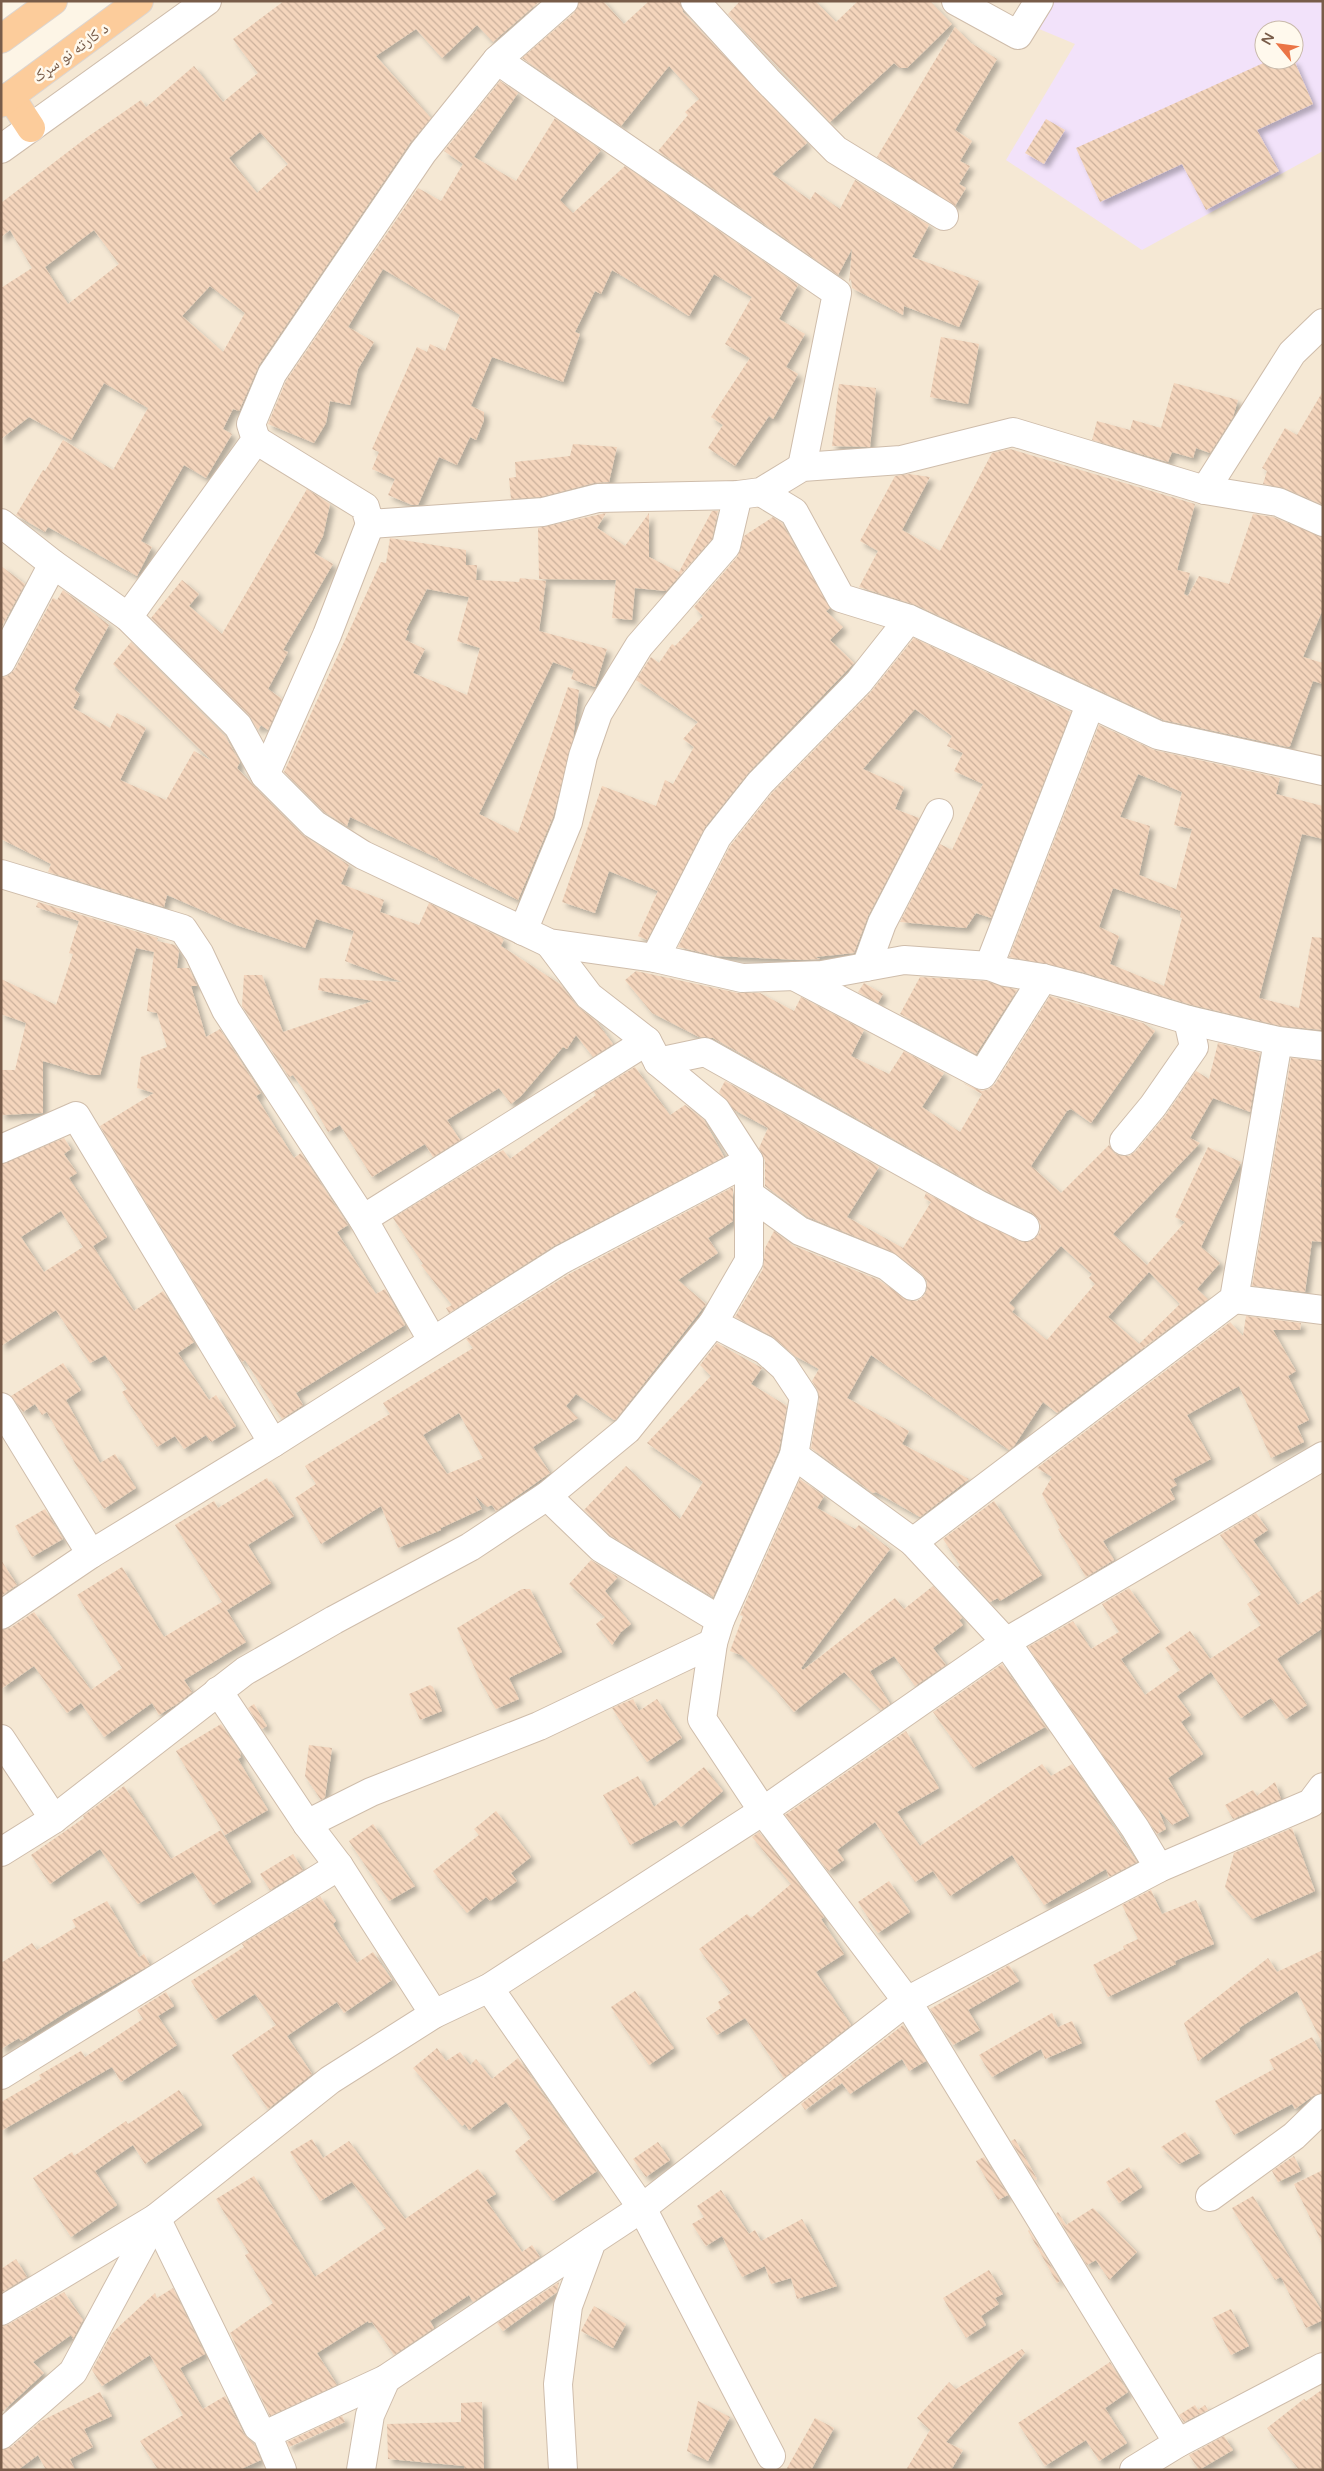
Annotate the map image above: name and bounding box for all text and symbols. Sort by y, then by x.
street label: د کارته نو سړک [29,19,113,87]
north arrow [1254,20,1304,70]
text: N [1258,30,1278,48]

